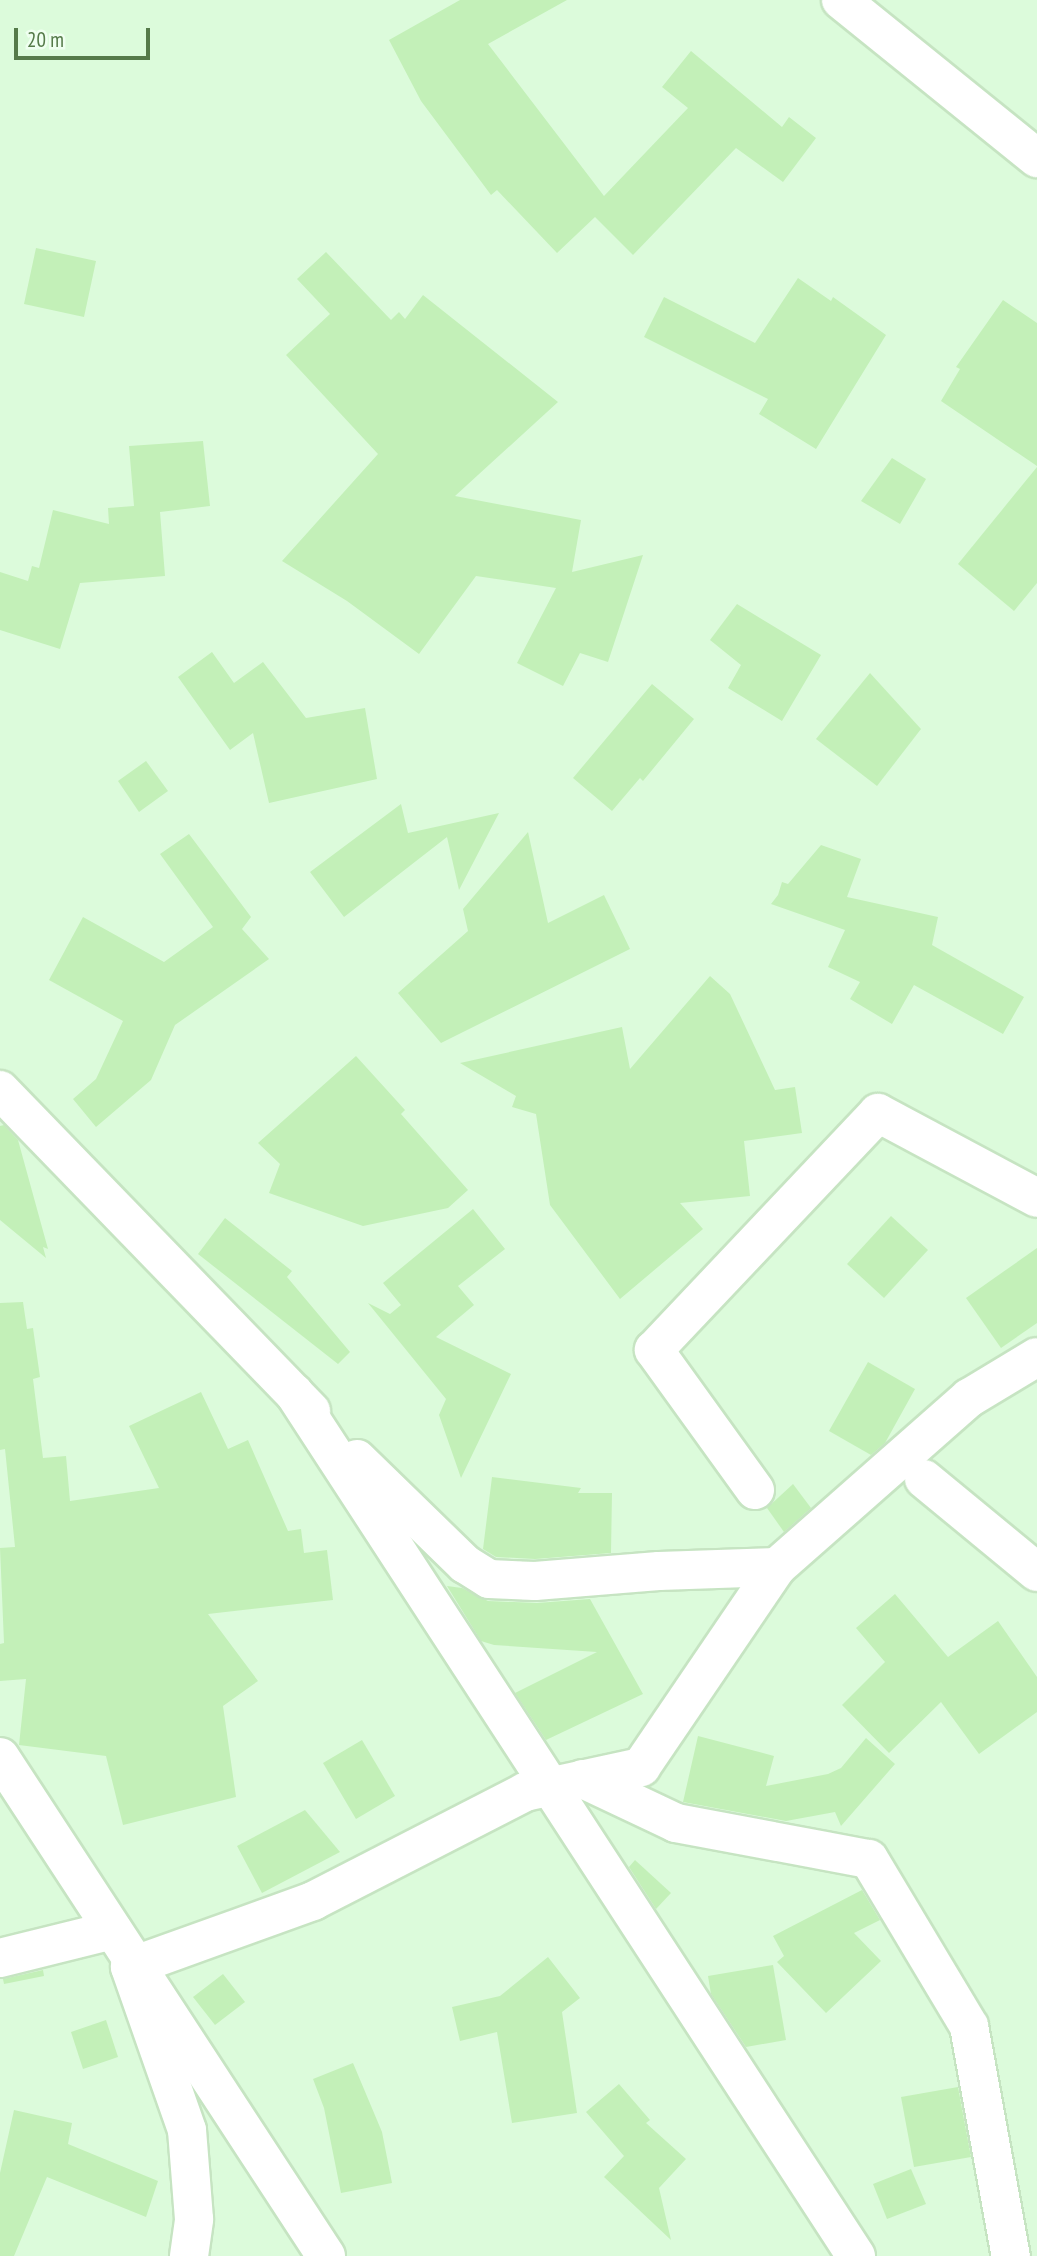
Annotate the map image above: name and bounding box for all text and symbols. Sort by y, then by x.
scale bar [18,14,154,58]
text: 20 m [27,26,64,53]

